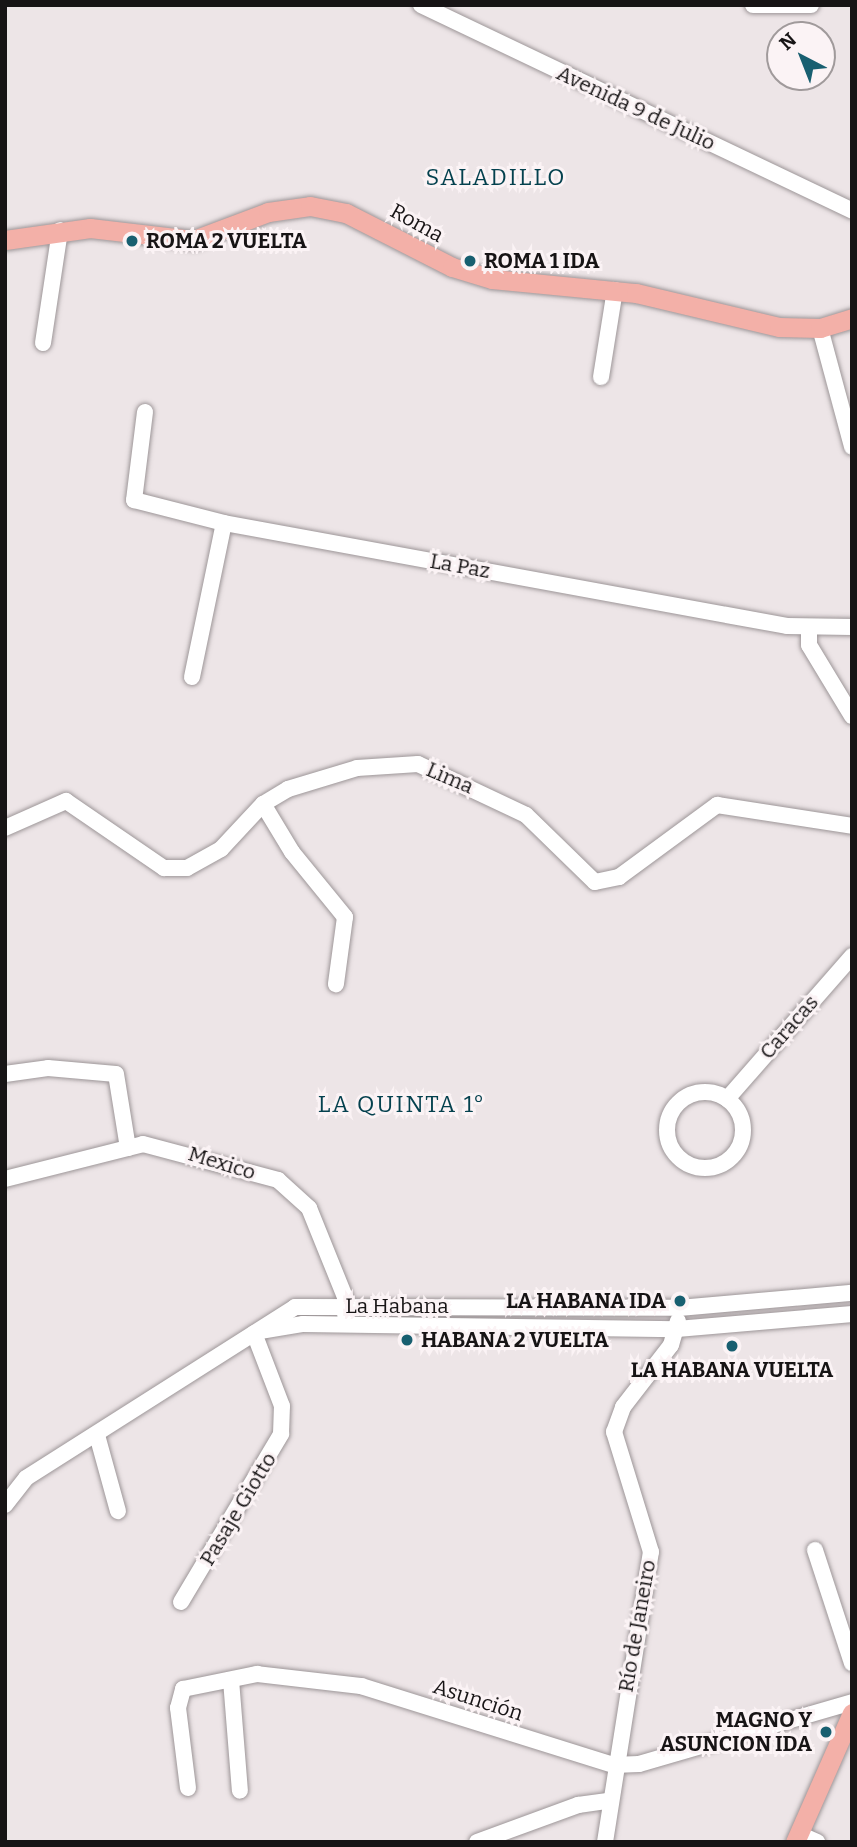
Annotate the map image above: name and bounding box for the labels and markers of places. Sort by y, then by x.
place label: ROMA 2 VUELTA [146,228,307,254]
marker: ROMA 2 VUELTA [124,233,140,249]
place label: ROMA 1 IDA [484,248,600,274]
marker: ROMA 1 IDA [462,253,478,269]
place label: LA HABANA IDA [506,1288,666,1314]
marker: LA HABANA IDA [672,1293,688,1309]
place label: HABANA 2 VUELTA [421,1327,609,1353]
marker: HABANA 2 VUELTA [399,1332,415,1348]
marker: LA HABANA VUELTA [724,1338,740,1354]
place label: LA HABANA VUELTA [631,1357,833,1383]
place label: MAGNO Y ASUNCION IDA [660,1707,812,1757]
marker: MAGNO Y ASUNCION IDA [818,1724,834,1740]

